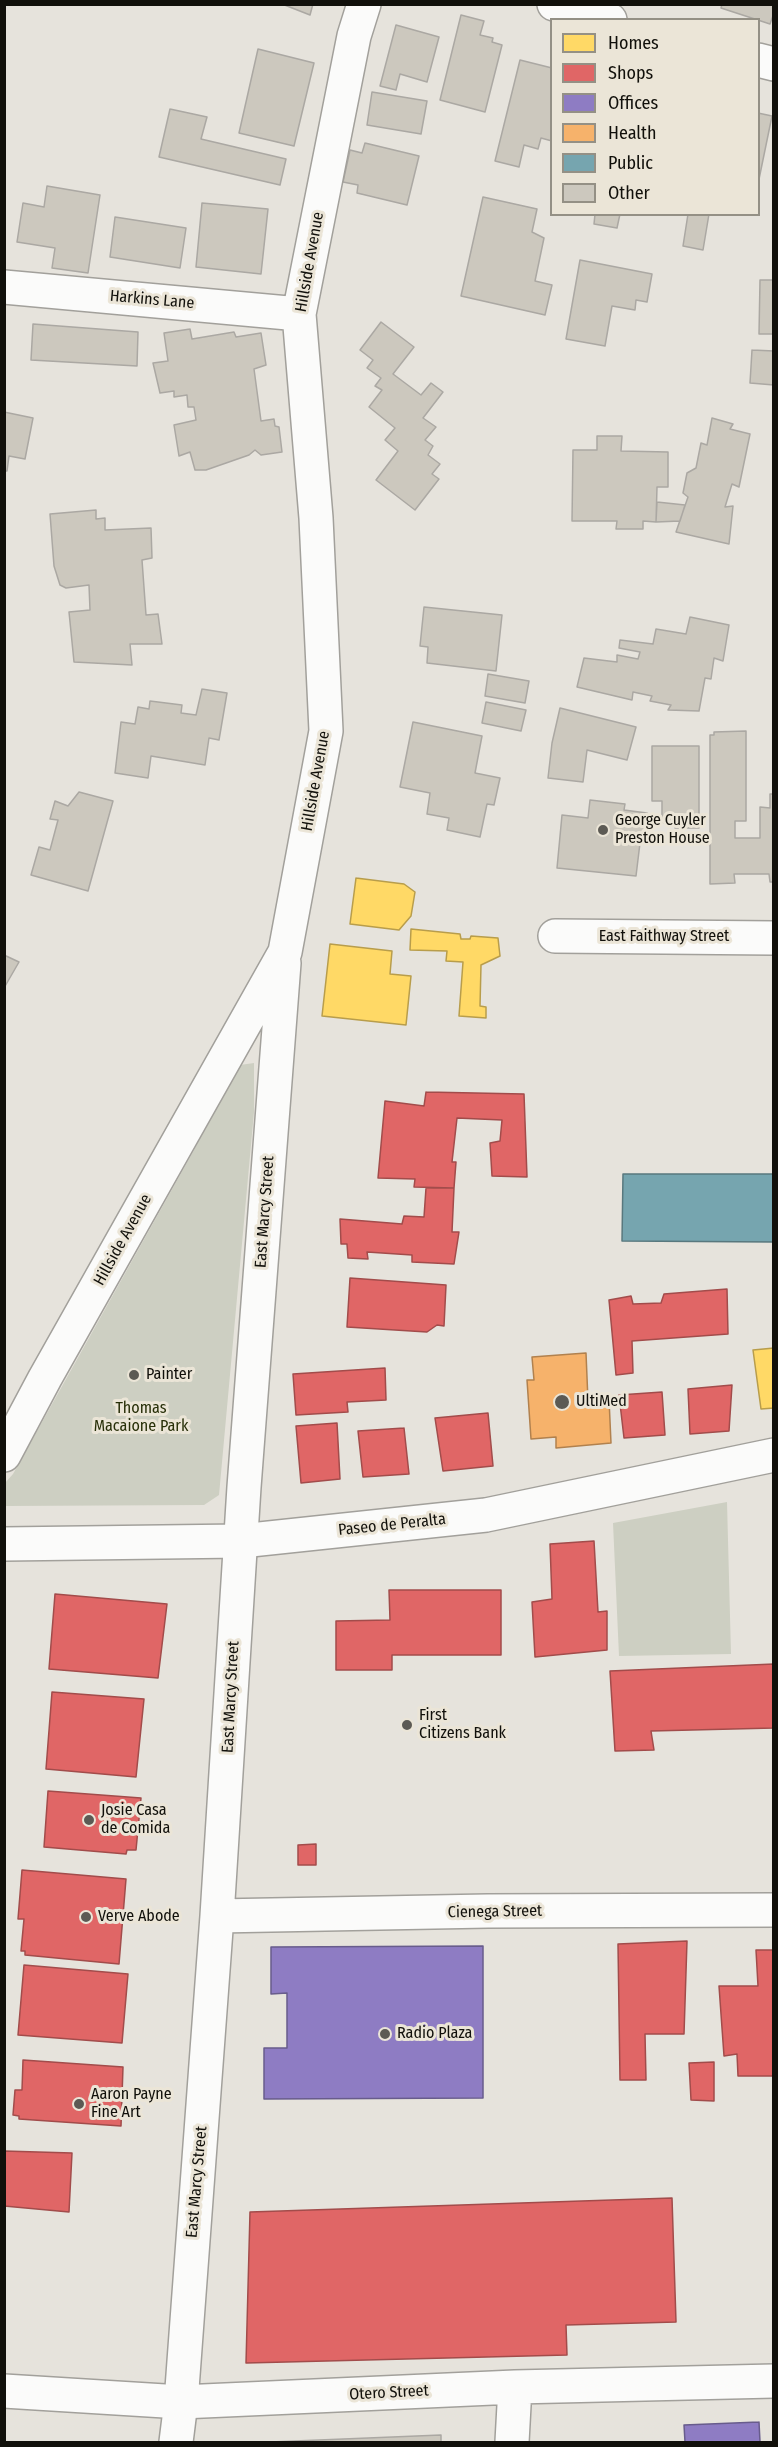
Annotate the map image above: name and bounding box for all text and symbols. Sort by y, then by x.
legend [550,18,760,216]
text: Homes [608,32,659,54]
text: Shops [608,62,653,84]
text: Offices [608,92,658,114]
text: Health [608,122,656,144]
text: Public [608,152,653,174]
text: Other [608,182,650,204]
street label: Hillside Avenue [292,210,328,314]
street label: Harkins Lane [109,287,195,313]
street label: Hillside Avenue [298,729,334,833]
place label: George Cuyler Preston House [615,811,710,849]
marker: George Cuyler Preston House [596,823,610,837]
street label: East Faithway Street [599,927,729,947]
street label: East Marcy Street [252,1155,278,1269]
street label: Hillside Avenue [90,1191,156,1289]
place label: Painter [146,1365,192,1385]
marker: Painter [127,1368,141,1382]
place label: UltiMed [576,1392,627,1412]
marker: UltiMed [553,1393,571,1411]
park label: Thomas Macaione Park [94,1399,188,1437]
street label: Paseo de Peralta [337,1510,447,1540]
street label: East Marcy Street [218,1640,244,1754]
place label: First Citizens Bank [419,1706,506,1744]
marker: First Citizens Bank [400,1718,414,1732]
place label: Josie Casa de Comida [101,1801,170,1839]
marker: Josie Casa de Comida [82,1813,96,1827]
street label: Cienega Street [448,1902,542,1922]
place label: Verve Abode [98,1907,180,1927]
marker: Verve Abode [79,1910,93,1924]
place label: Radio Plaza [397,2024,472,2044]
marker: Radio Plaza [378,2027,392,2041]
place label: Aaron Payne Fine Art [91,2085,172,2123]
marker: Aaron Payne Fine Art [72,2097,86,2111]
street label: East Marcy Street [183,2125,211,2239]
street label: Otero Street [349,2381,429,2405]

